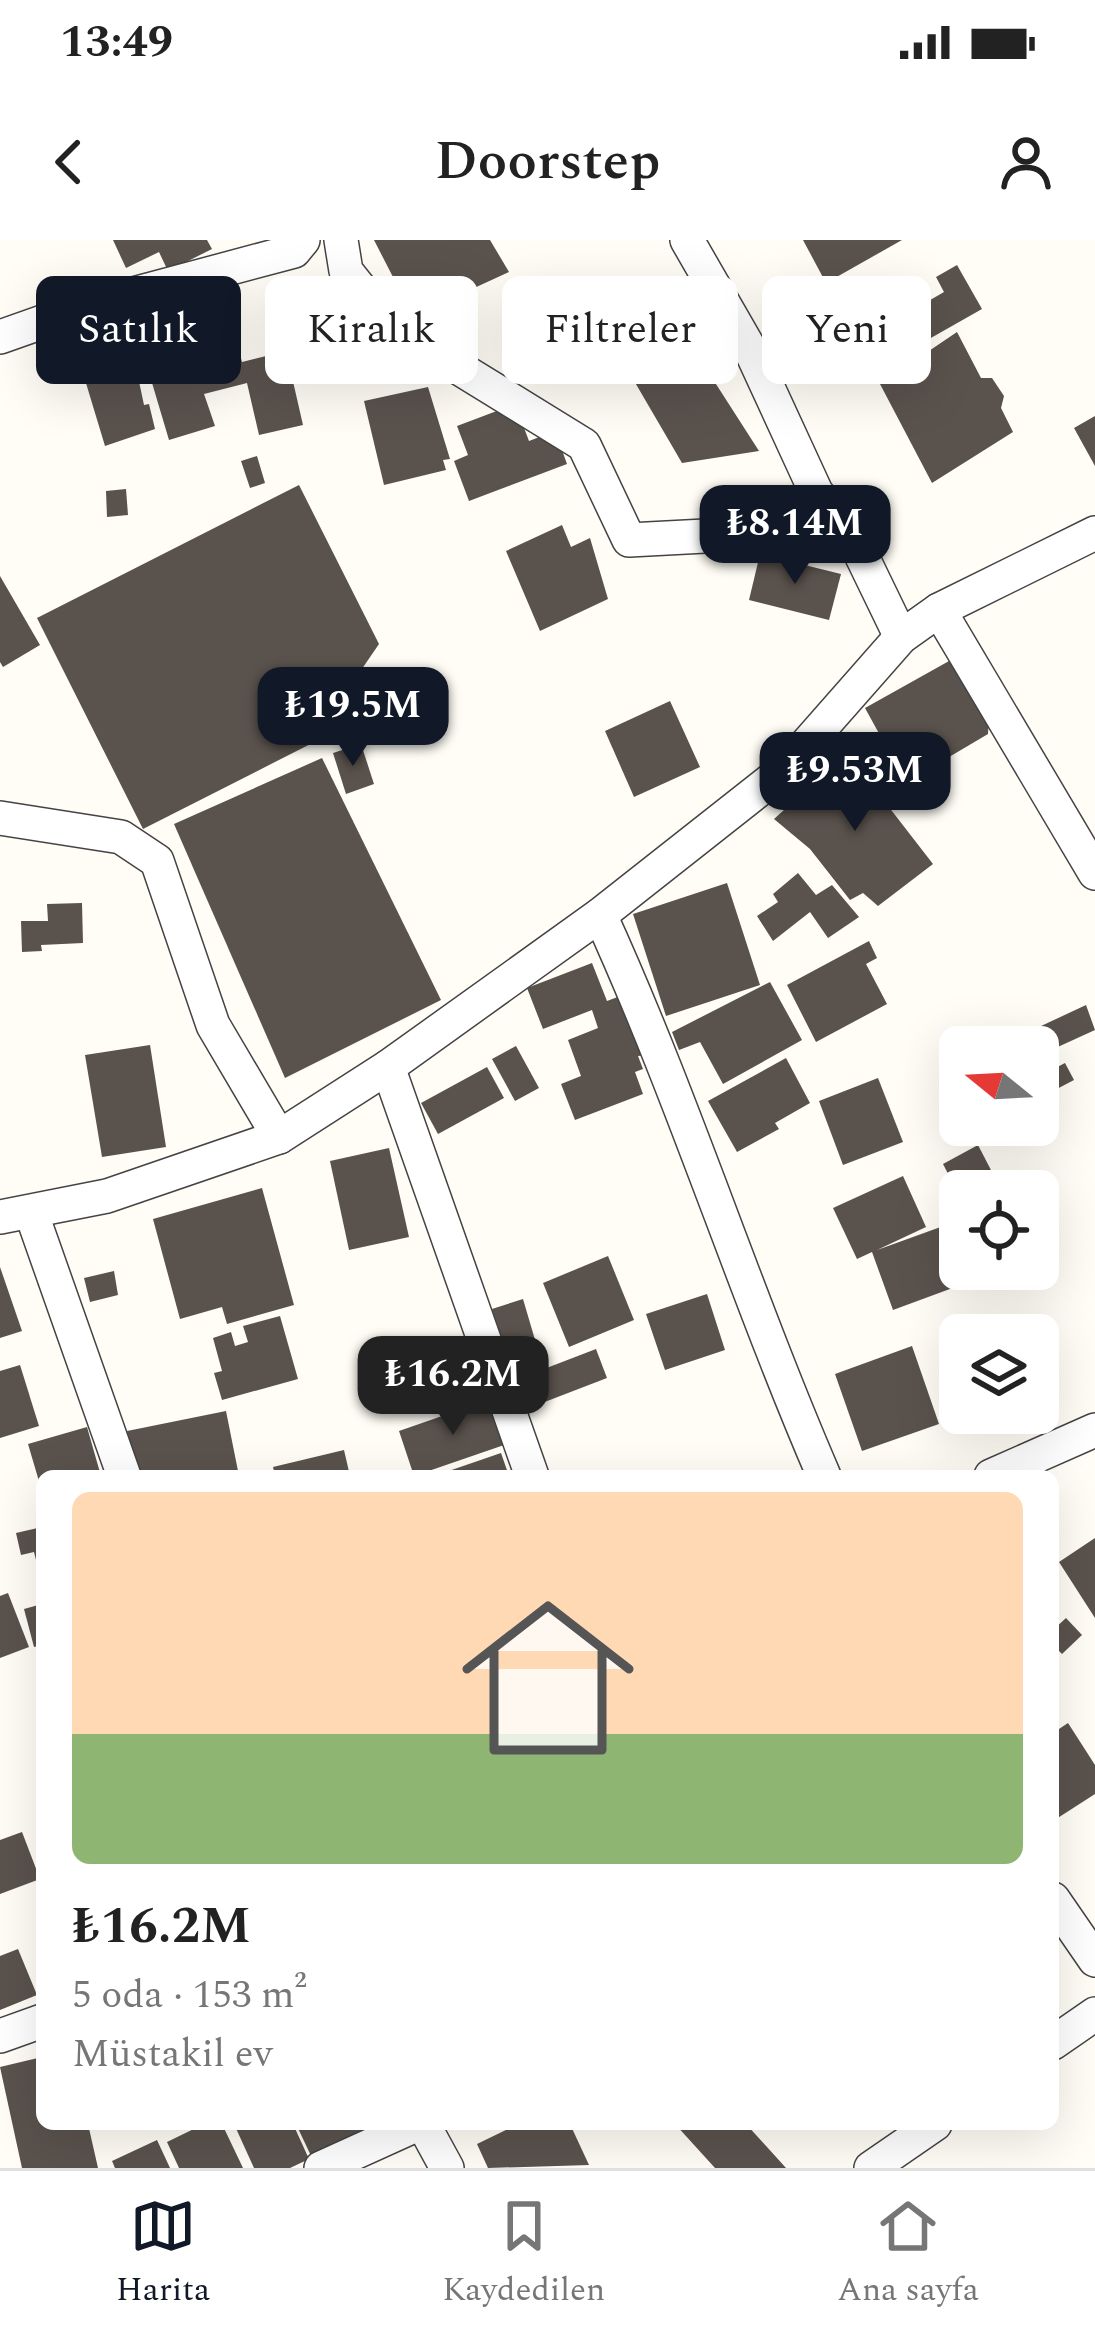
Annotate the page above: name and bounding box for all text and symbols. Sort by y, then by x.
text: 13:49 [60,8,173,77]
text: Doorstep [435,121,660,203]
icon: back [36,129,102,195]
icon: person [993,129,1059,195]
chip: Satılık [36,276,241,384]
chip: Kiralık [265,276,478,384]
chip: Filtreler [502,276,738,384]
chip: Yeni [762,276,931,384]
pin: ₺8.14M [697,485,893,587]
text: ₺8.14M [727,494,863,553]
pin: ₺19.5M [255,667,451,769]
text: ₺19.5M [285,676,421,735]
pin: ₺9.53M [757,732,953,834]
text: ₺9.53M [787,741,923,800]
north arrow [939,1026,1059,1146]
map controls [939,1026,1059,1434]
button: locate [939,1170,1059,1290]
button: layers [939,1314,1059,1434]
pin: ₺16.2M [355,1336,551,1438]
text: ₺16.2M [385,1345,521,1404]
icon: home [440,1570,656,1786]
text: ₺16.2M [72,1888,251,1966]
text: 5 oda · 153 m² [72,1966,307,2025]
text: Müstakil ev [72,2025,272,2084]
tab: Harita [116,2193,210,2315]
tab: Kaydedilen [442,2193,605,2315]
tab: Ana sayfa [837,2193,979,2315]

